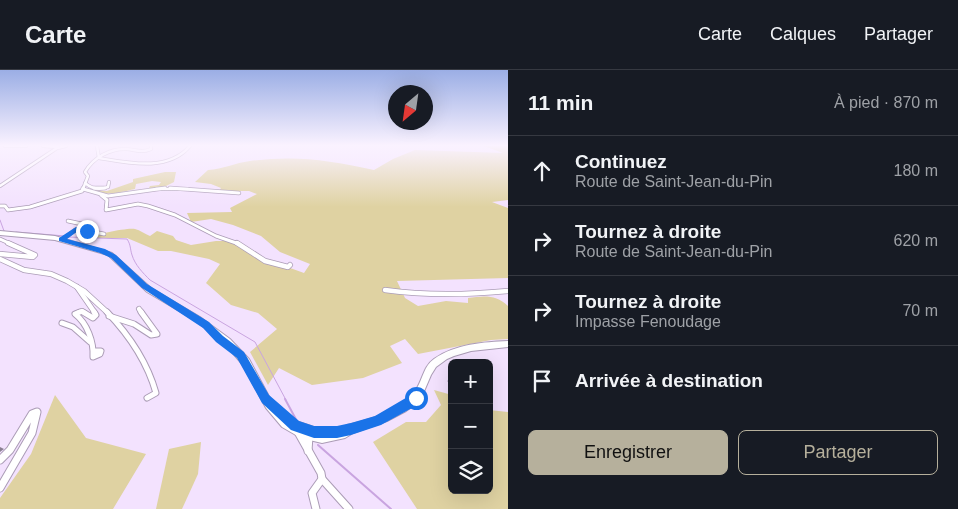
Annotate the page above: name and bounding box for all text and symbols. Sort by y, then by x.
text: Carte [25,21,86,48]
text: Carte [698,24,742,44]
text: Calques [770,24,836,44]
text: Partager [864,24,933,44]
north arrow [388,85,433,130]
text: 11 min [528,91,593,114]
text: À pied · 870 m [834,94,938,111]
text: Continuez [575,151,667,172]
icon: ahead [528,157,556,185]
text: 180 m [894,162,938,179]
text: Route de Saint-Jean-du-Pin [575,173,772,190]
route end [76,220,99,243]
text: Tournez à droite [575,221,721,242]
icon: right [528,227,556,255]
text: 620 m [894,232,938,249]
text: Route de Saint-Jean-du-Pin [575,243,772,260]
text: Tournez à droite [575,291,721,312]
icon: right [528,297,556,325]
text: 70 m [902,302,938,319]
text: Impasse Fenoudage [575,313,721,330]
map controls [448,359,493,494]
button: + [448,359,493,404]
icon: arrive [528,367,556,395]
text: Arrivée à destination [575,370,763,391]
route start [405,387,428,410]
button: − [448,404,493,449]
button: Enregistrer [528,430,728,475]
button: Partager [738,430,938,475]
button: layers [448,449,493,494]

